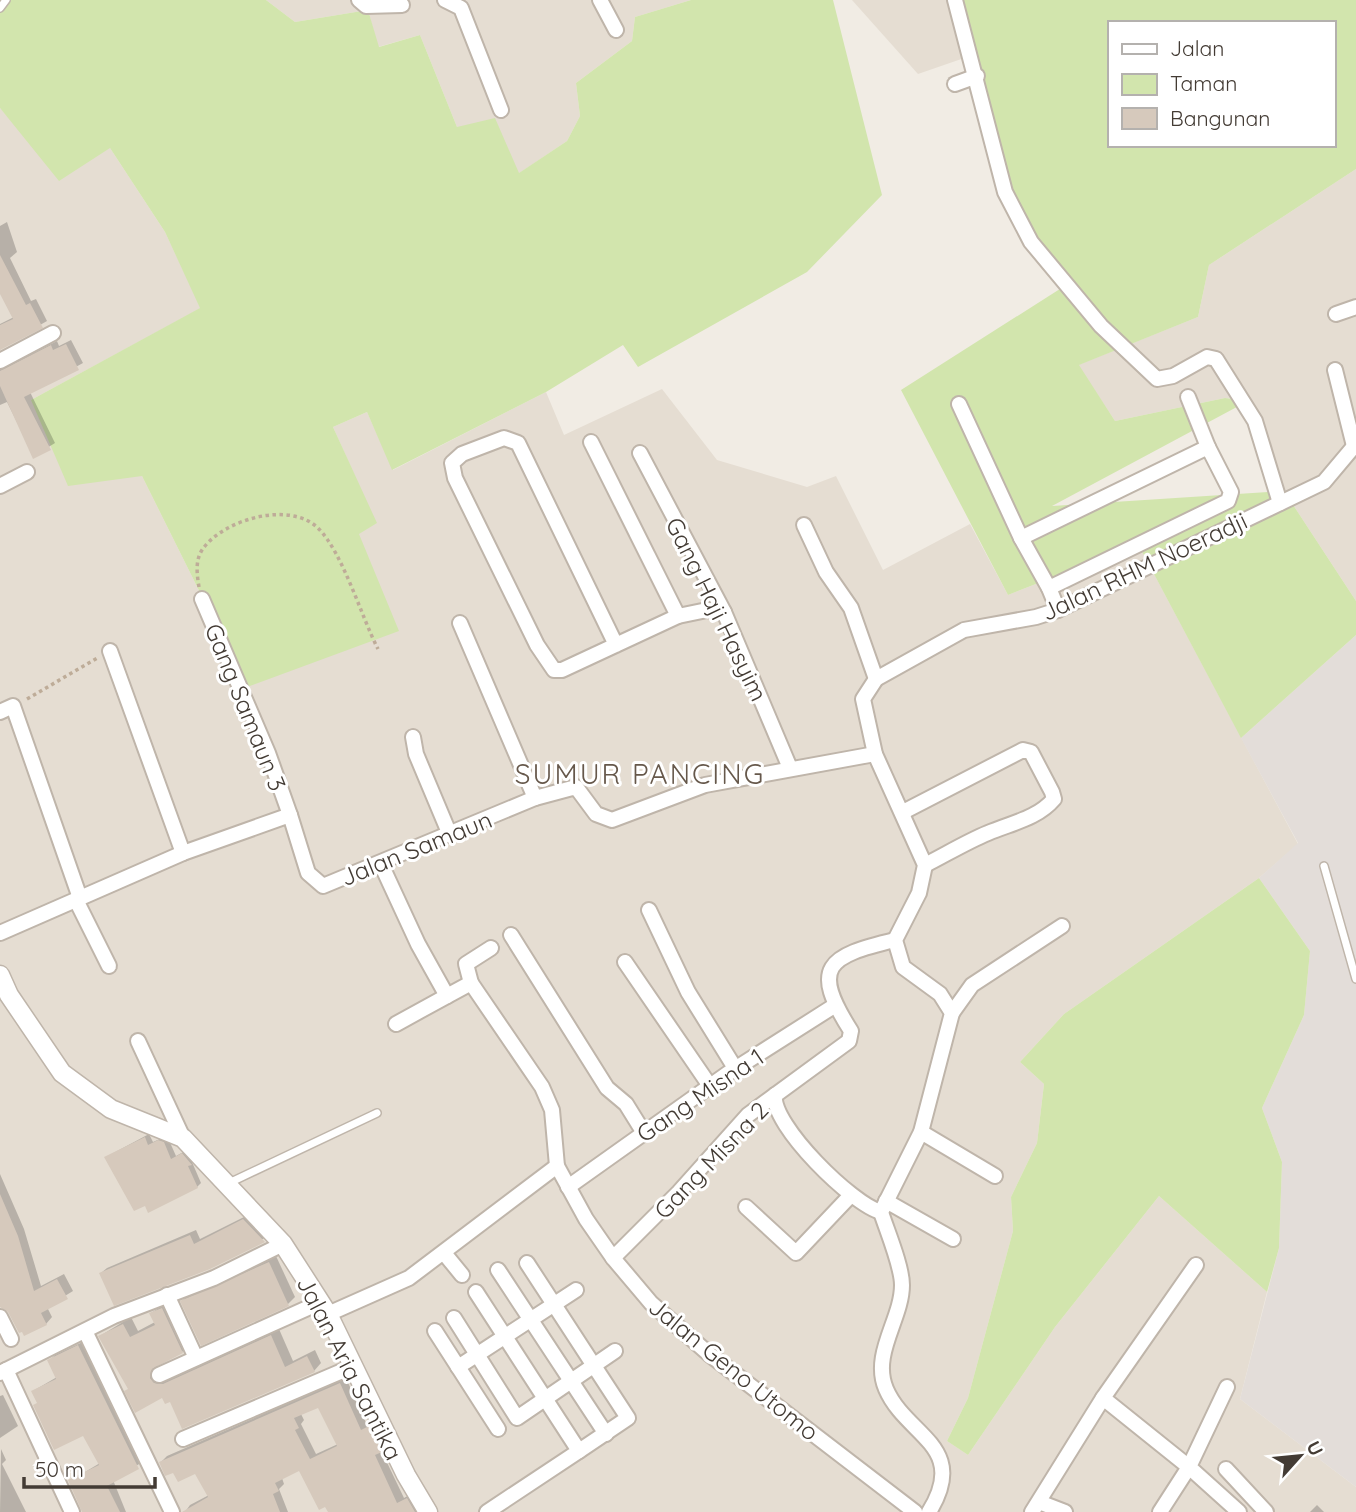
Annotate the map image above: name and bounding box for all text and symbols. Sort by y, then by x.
legend [1108,21,1335,147]
text: Jalan [1170,35,1224,61]
text: Taman [1170,70,1237,96]
text: Bangunan [1170,105,1270,131]
street label: Jalan RHM Noeradji [1036,505,1252,627]
street label: Gang Haji Hasyim [660,512,774,706]
street label: Gang Samaun 3 [199,619,293,795]
district label: SUMUR PANCING [515,756,765,791]
street label: Jalan Samaun [336,804,496,892]
street label: Gang Misna 1 [631,1041,769,1149]
street label: Gang Misna 2 [648,1095,774,1225]
street label: Jalan Aria Santika [291,1271,409,1465]
street label: Jalan Geno Utomo [643,1291,825,1447]
north arrow [1265,1421,1335,1491]
text: U [1301,1437,1329,1460]
scale bar [24,1446,156,1490]
text: 50 m [35,1456,84,1482]

